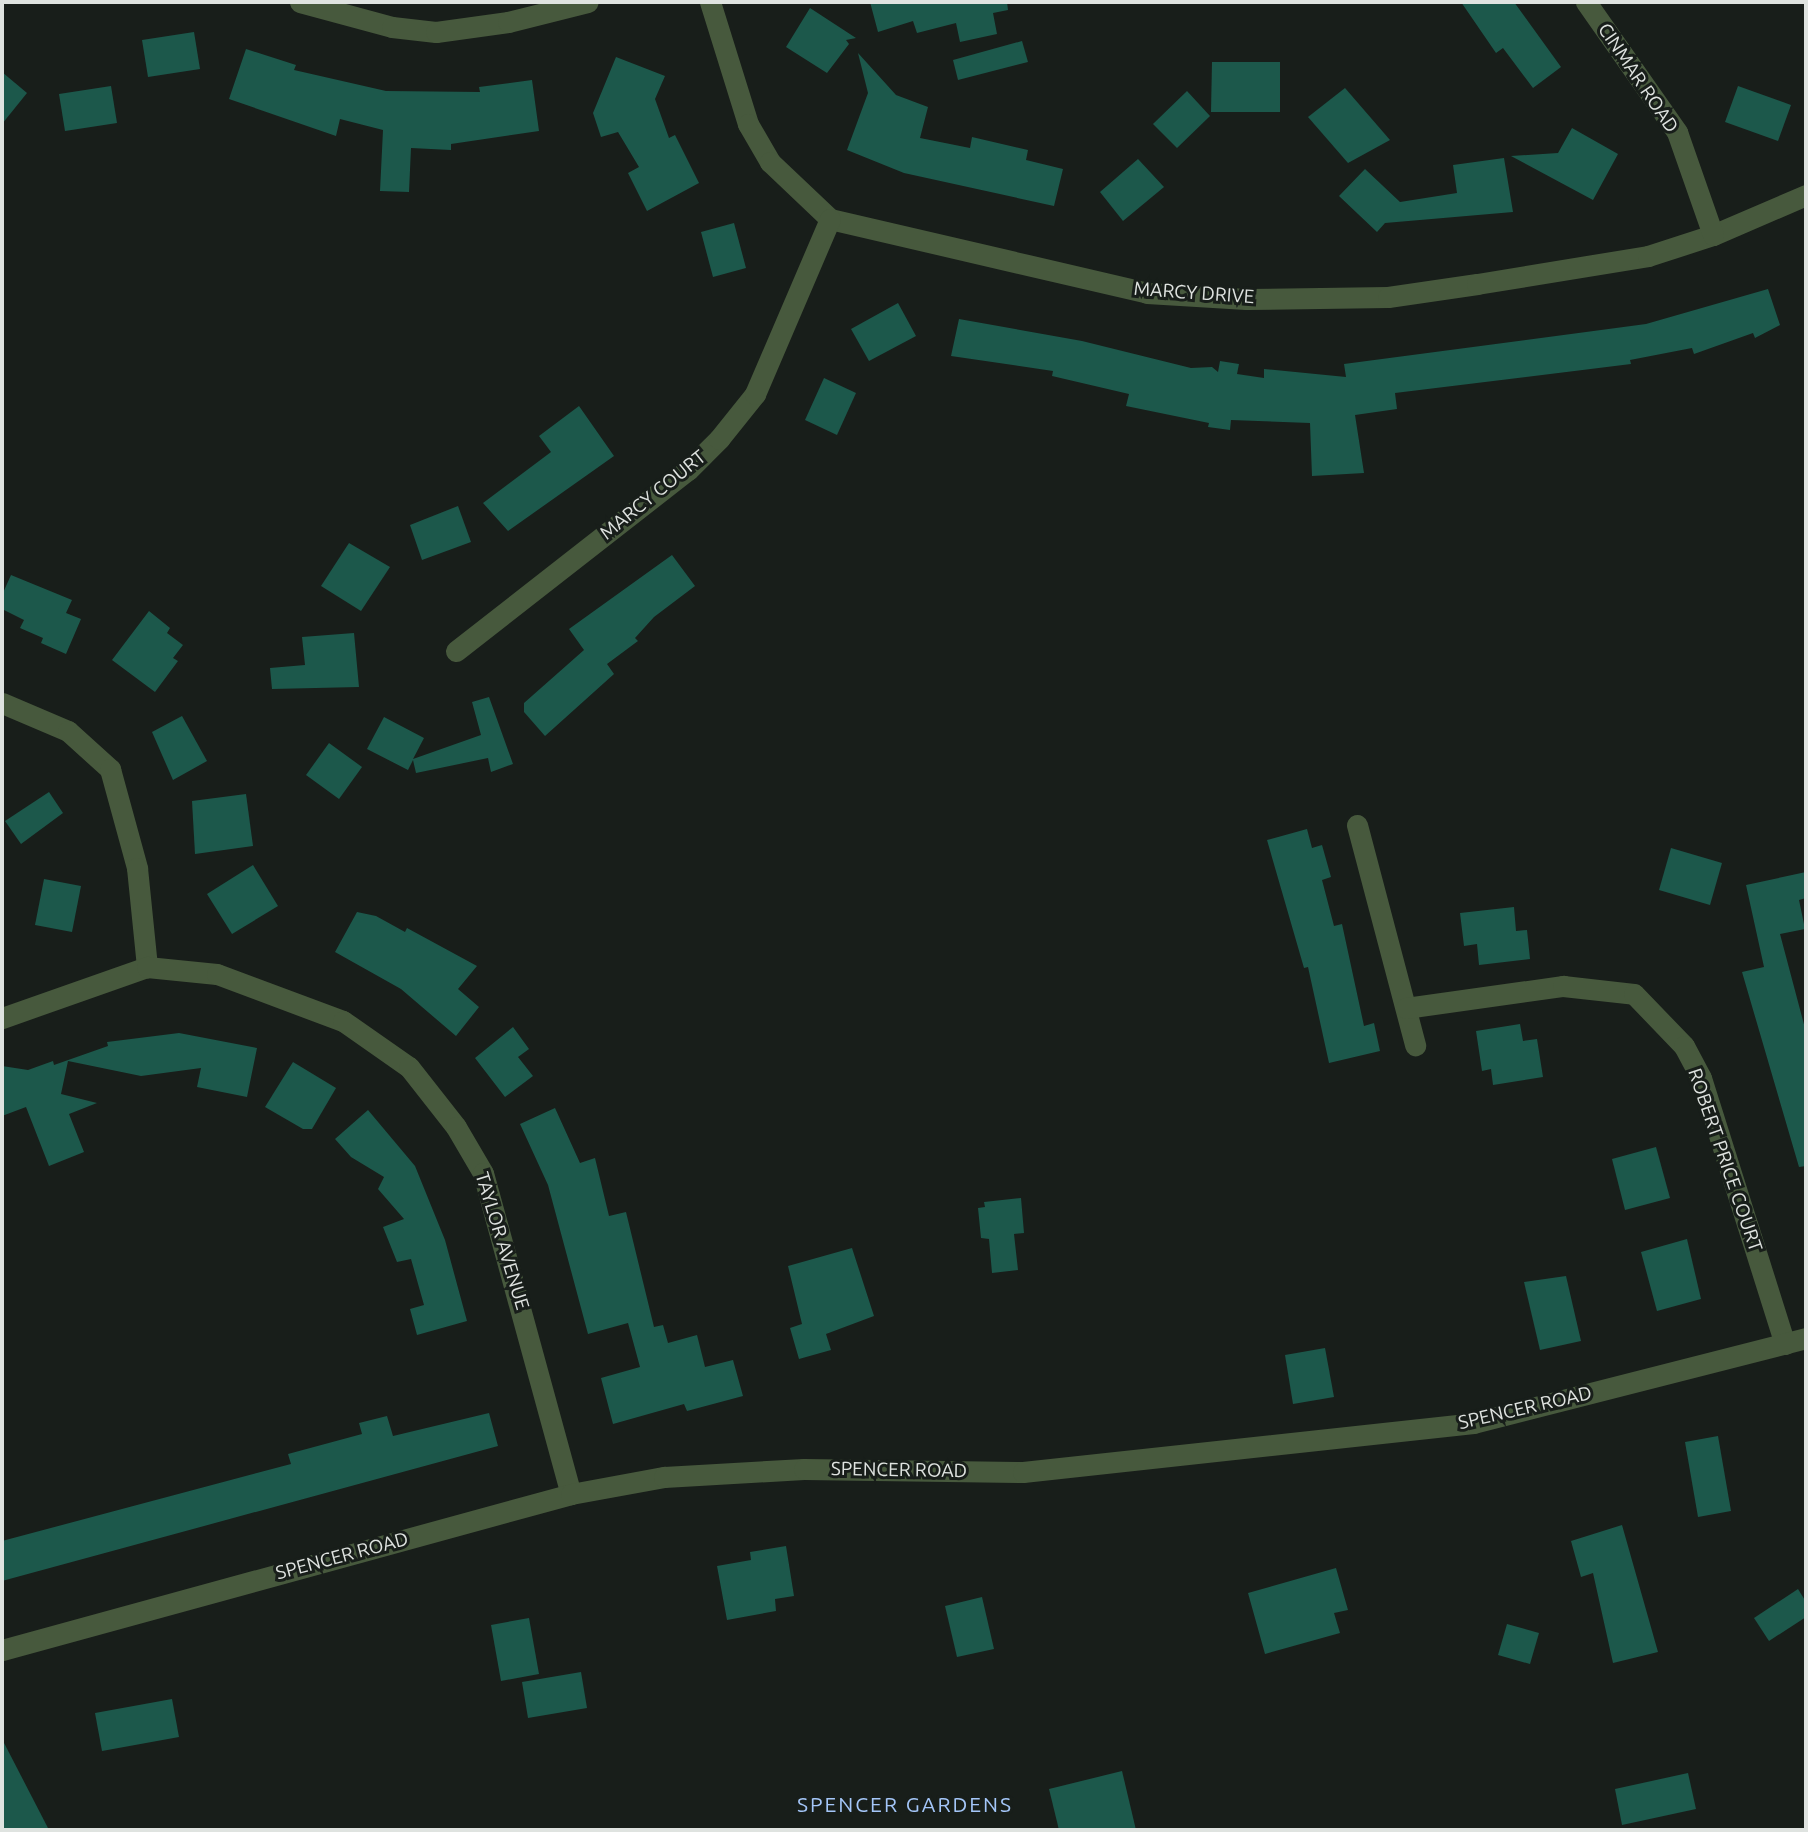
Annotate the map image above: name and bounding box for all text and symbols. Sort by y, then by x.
street label: CINMAR ROAD [1593,19,1683,137]
street label: MARCY DRIVE [1133,277,1255,309]
street label: MARCY COURT [596,445,710,545]
street label: ROBERT PRICE COURT [1683,1065,1767,1255]
street label: TAYLOR AVENUE [470,1169,534,1313]
street label: SPENCER ROAD [1456,1382,1594,1434]
street label: SPENCER ROAD [831,1457,967,1483]
street label: SPENCER ROAD [273,1527,411,1585]
district label: SPENCER GARDENS [799,1791,1011,1817]

